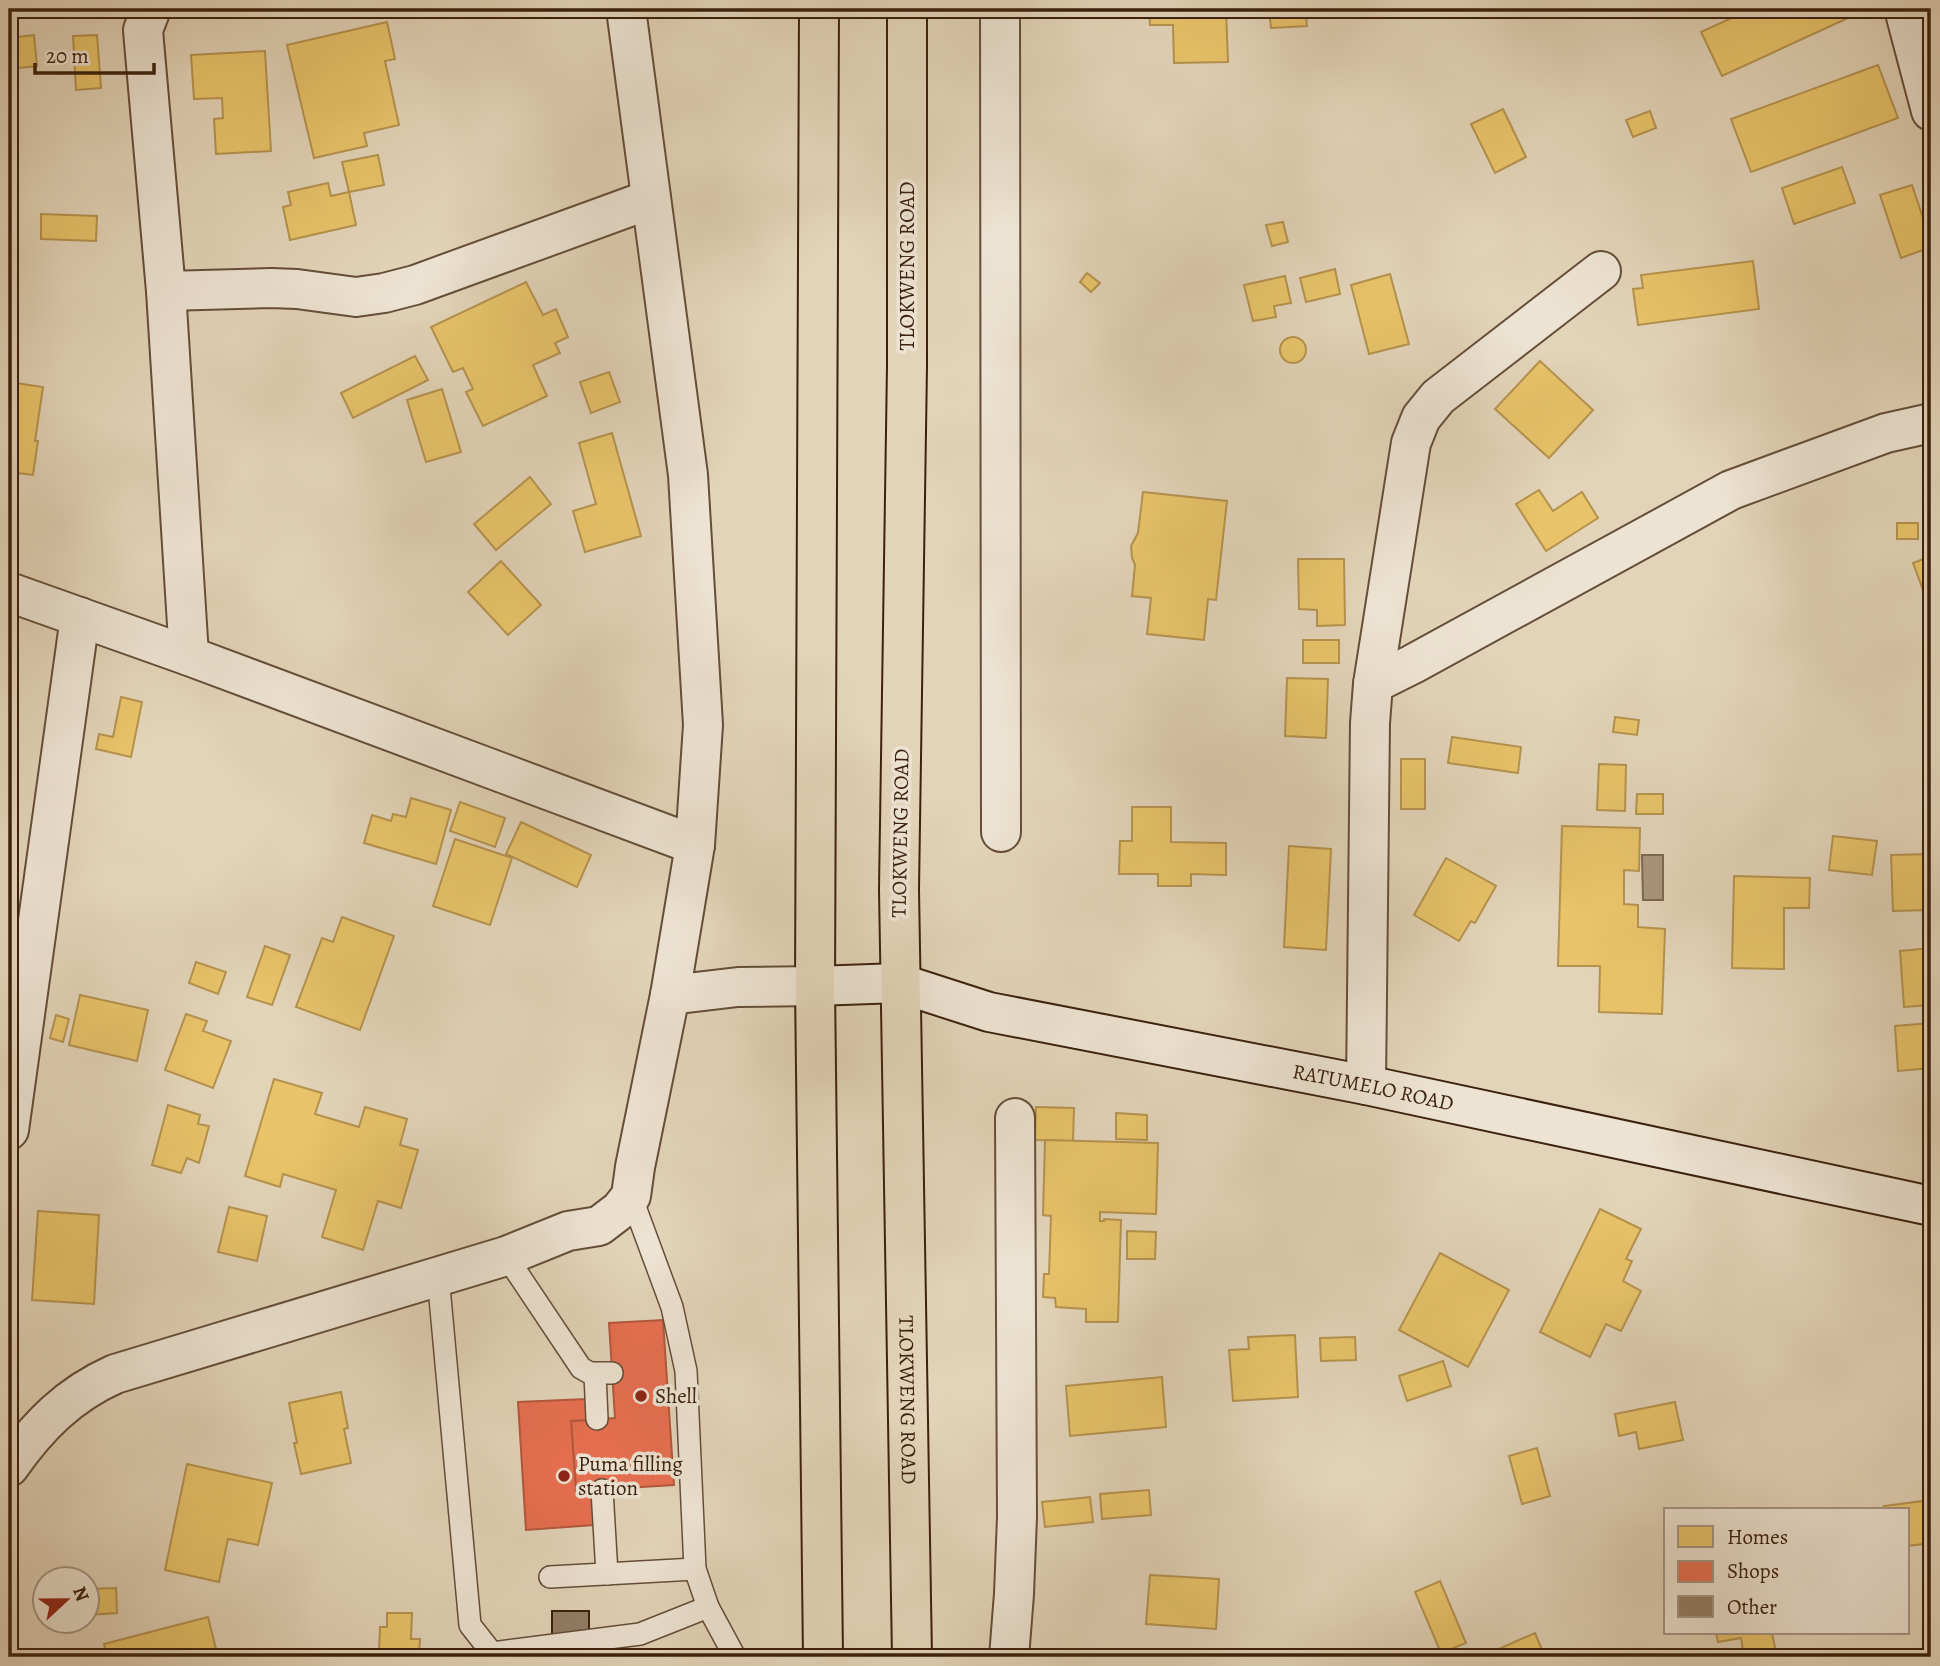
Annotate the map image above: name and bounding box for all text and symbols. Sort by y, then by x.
scale bar [35,32,154,76]
text: 20 m [46,42,89,70]
street label: TLOKWENG ROAD [893,181,921,351]
street label: TLOKWENG ROAD [885,748,915,918]
street label: RATUMELO ROAD [1290,1057,1456,1117]
street label: TLOKWENG ROAD [892,1315,923,1485]
place label: Shell [655,1382,697,1410]
marker: Shell [633,1388,649,1404]
place label: Puma filling station [578,1450,683,1502]
marker: Puma filling station [556,1468,572,1484]
legend [1664,1508,1909,1634]
text: Homes [1727,1523,1788,1551]
text: Shops [1727,1557,1779,1585]
north arrow [32,1564,102,1634]
text: N [66,1583,96,1605]
text: Other [1727,1593,1777,1621]

